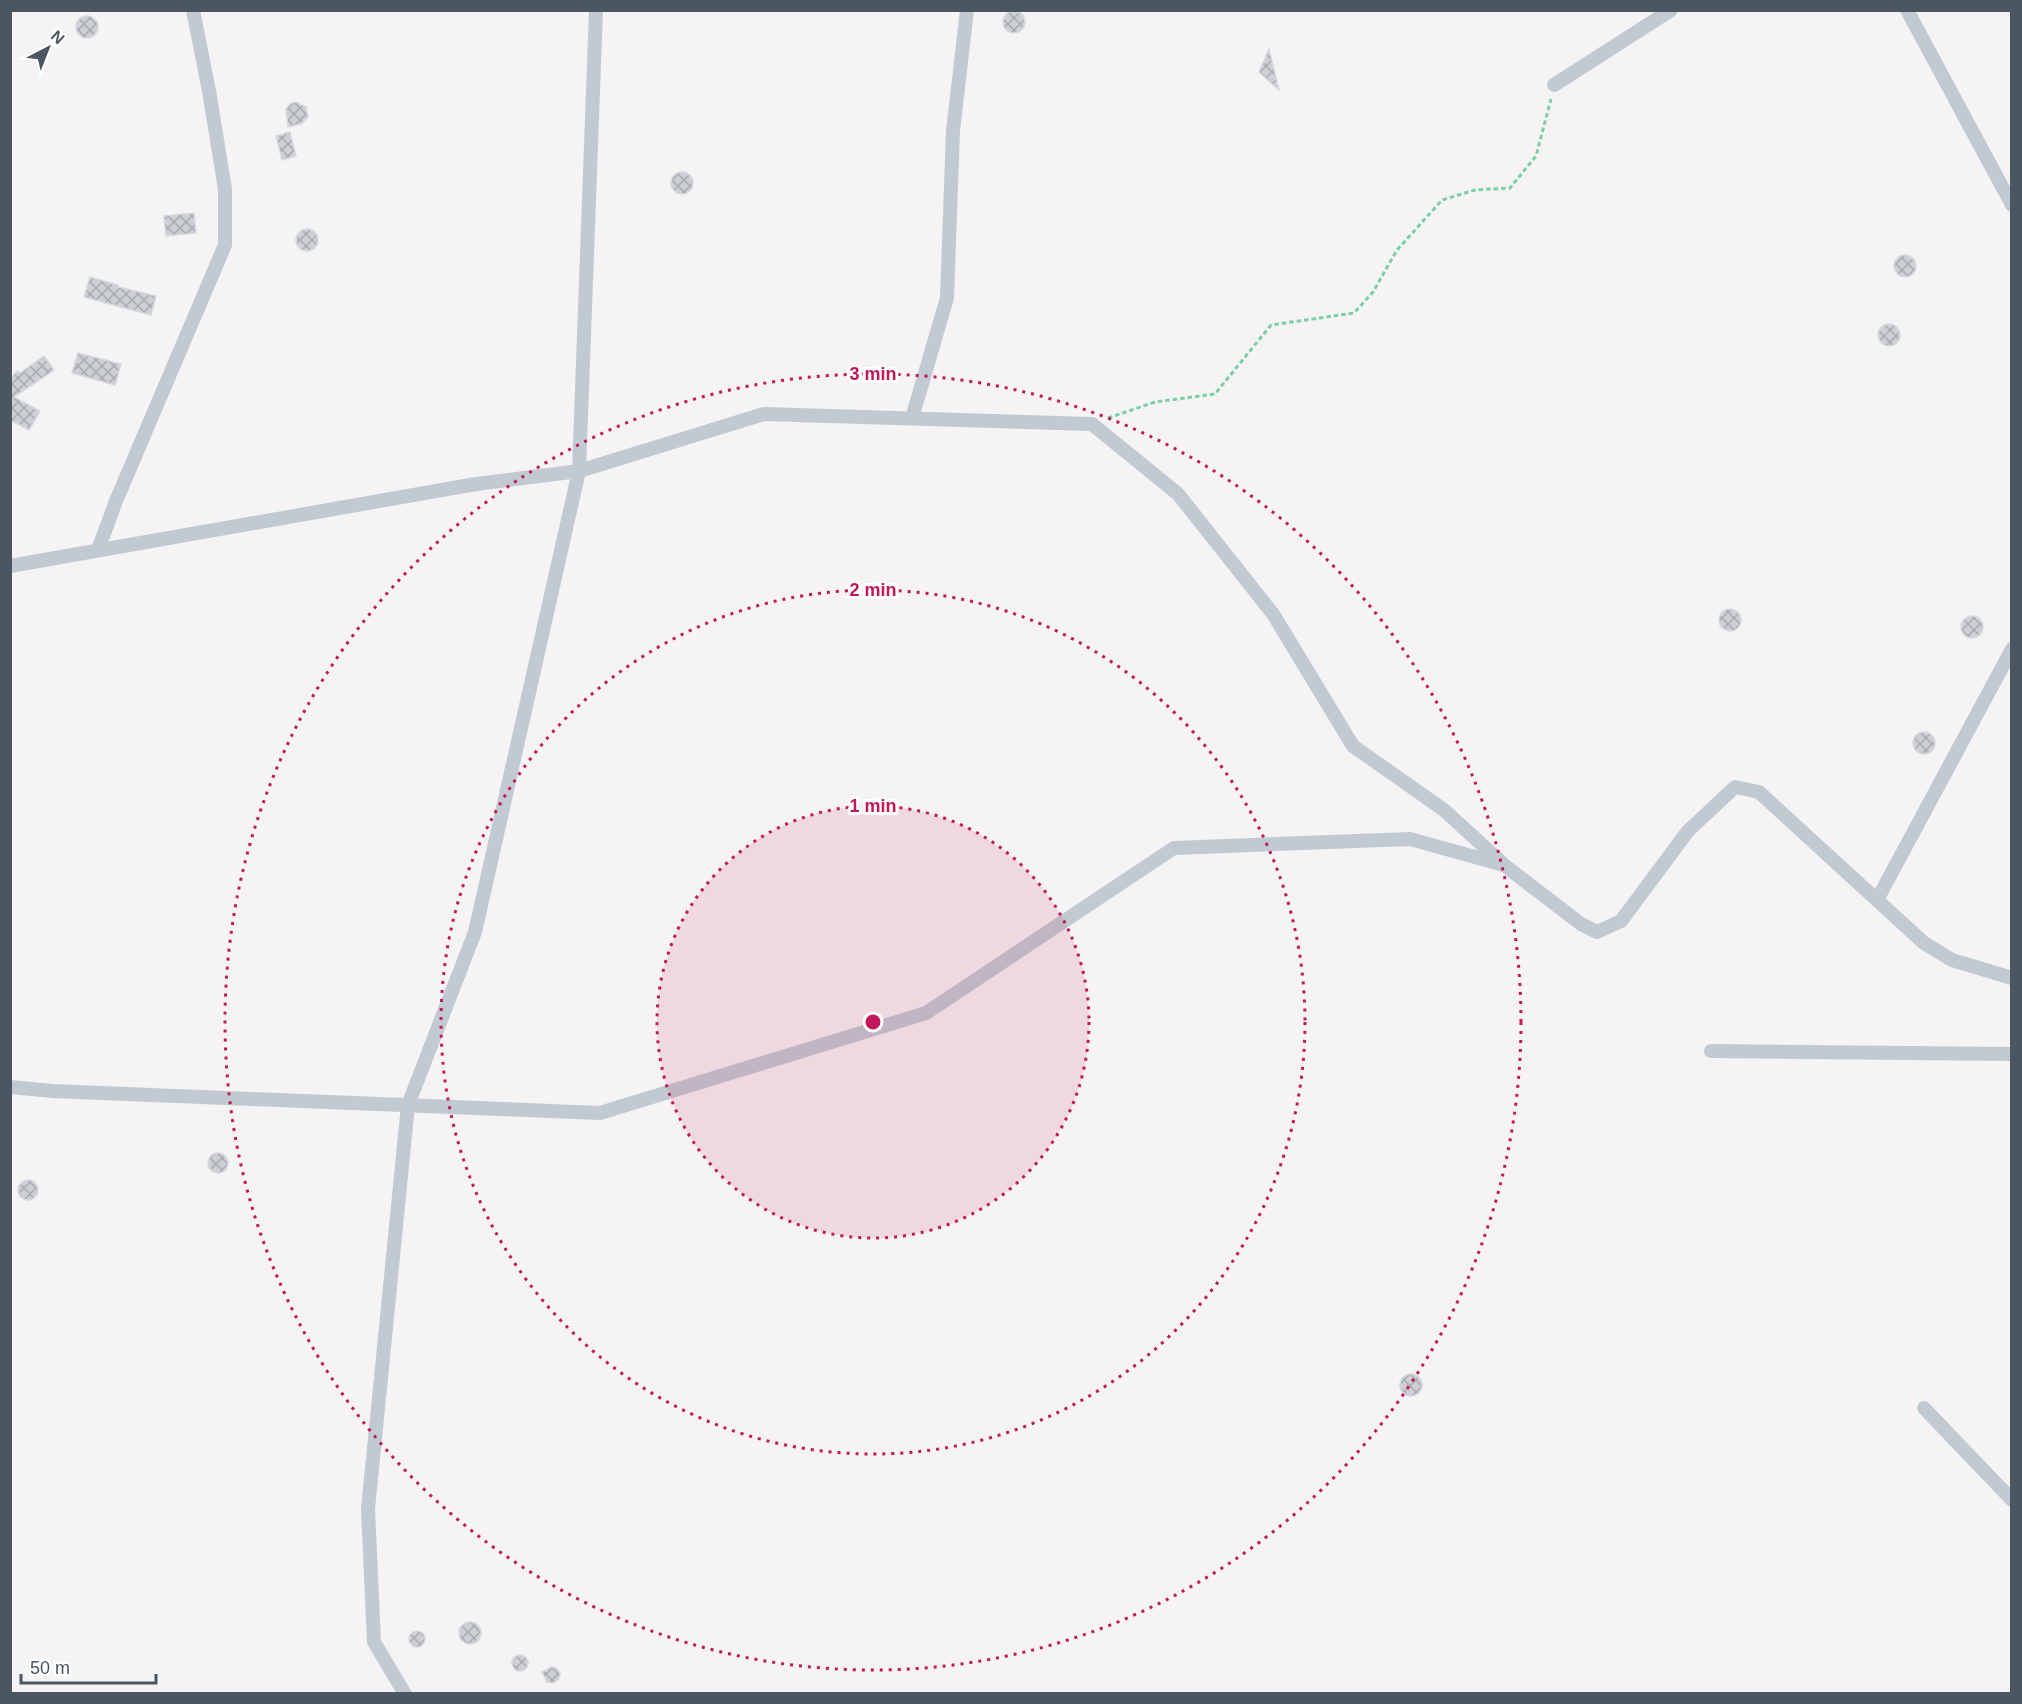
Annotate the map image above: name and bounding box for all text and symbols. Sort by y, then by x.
north arrow [18,18,78,78]
text: N [48,27,68,47]
text: 3 min [849,364,897,384]
text: 2 min [849,580,897,600]
text: 1 min [849,796,897,816]
centre of rings [863,1012,883,1032]
scale bar [21,1647,156,1685]
text: 50 m [30,1658,70,1678]

